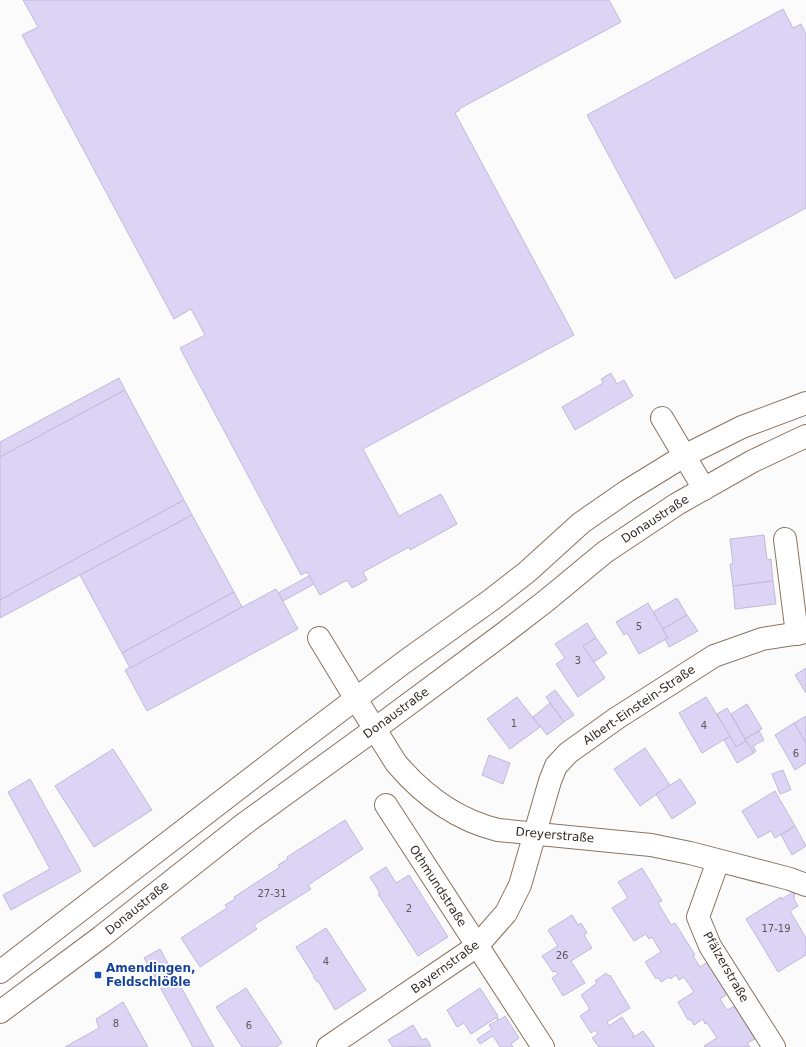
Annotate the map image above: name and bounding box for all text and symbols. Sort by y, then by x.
street label: Donaustraße [619,492,691,546]
house number: 5 [636,621,642,632]
house number: 3 [575,655,581,666]
street label: Albert-Einstein-Straße [580,662,698,748]
street label: Donaustraße [361,685,431,741]
house number: 1 [511,718,517,729]
house number: 4 [701,720,707,731]
house number: 6 [793,748,799,759]
street label: Dreyerstraße [515,825,595,845]
street label: Othmundstraße [406,843,470,929]
street label: Donaustraße [103,878,171,938]
house number: 27-31 [257,888,287,899]
house number: 2 [406,903,412,914]
house number: 17-19 [761,923,791,934]
street label: Pfälzerstraße [700,929,752,1005]
street label: Bayernstraße [408,938,482,996]
house number: 26 [556,950,568,961]
house number: 4 [323,956,329,967]
place label: Amendingen, Feldschlößle [106,961,196,989]
marker: Amendingen, Feldschlößle [93,970,103,980]
house number: 8 [113,1018,119,1029]
house number: 6 [246,1020,252,1031]

